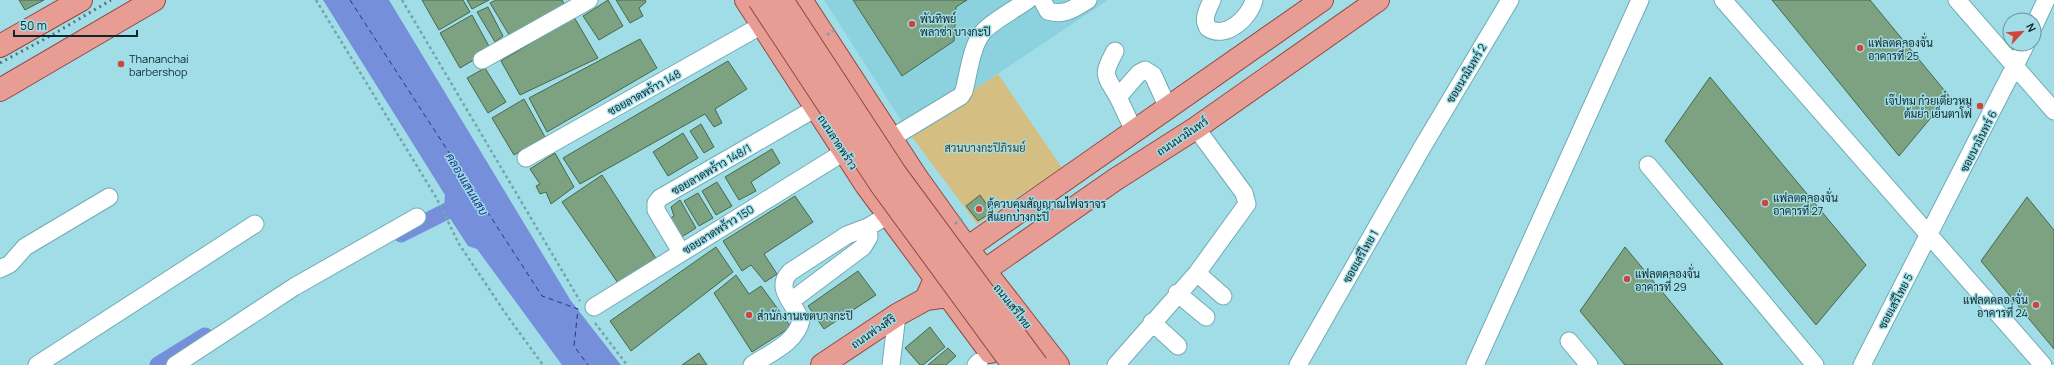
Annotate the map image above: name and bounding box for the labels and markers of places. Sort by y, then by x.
place label: พันทิพย์ พลาซ่า บางกะปิ [920,11,991,39]
marker: พันทิพย์ พลาซ่า บางกะปิ [907,19,917,29]
place label: แฟลตคลองจั่น อาคารที่ 25 [1868,32,1933,63]
marker: แฟลตคลองจั่น อาคารที่ 25 [1855,43,1865,53]
place label: Thananchai barbershop [129,51,189,79]
marker: Thananchai barbershop [116,59,126,69]
place label: เจ๊ปทุม ก๋วยเตี๋ยวหมู ต้มยำ เย็นตาโฟ [1885,90,1972,121]
marker: เจ๊ปทุม ก๋วยเตี๋ยวหมู ต้มยำ เย็นตาโฟ [1975,101,1985,111]
place label: แฟลตคลองจั่น อาคารที่ 27 [1773,187,1838,218]
place label: ตู้ควบคุมสัญญาณไฟจราจร สี่แยกบางกะปิ [987,196,1106,224]
marker: แฟลตคลองจั่น อาคารที่ 27 [1760,198,1770,208]
marker: ตู้ควบคุมสัญญาณไฟจราจร สี่แยกบางกะปิ [974,204,984,214]
place label: แฟลตคลองจั่น อาคารที่ 29 [1635,263,1700,294]
marker: แฟลตคลองจั่น อาคารที่ 29 [1622,274,1632,284]
place label: แฟลตคลองจั่น อาคารที่ 24 [1963,289,2028,320]
marker: แฟลตคลองจั่น อาคารที่ 24 [2031,300,2041,310]
place label: สำนักงานเขตบางกะปิ [757,308,853,323]
marker: สำนักงานเขตบางกะปิ [744,310,754,320]

